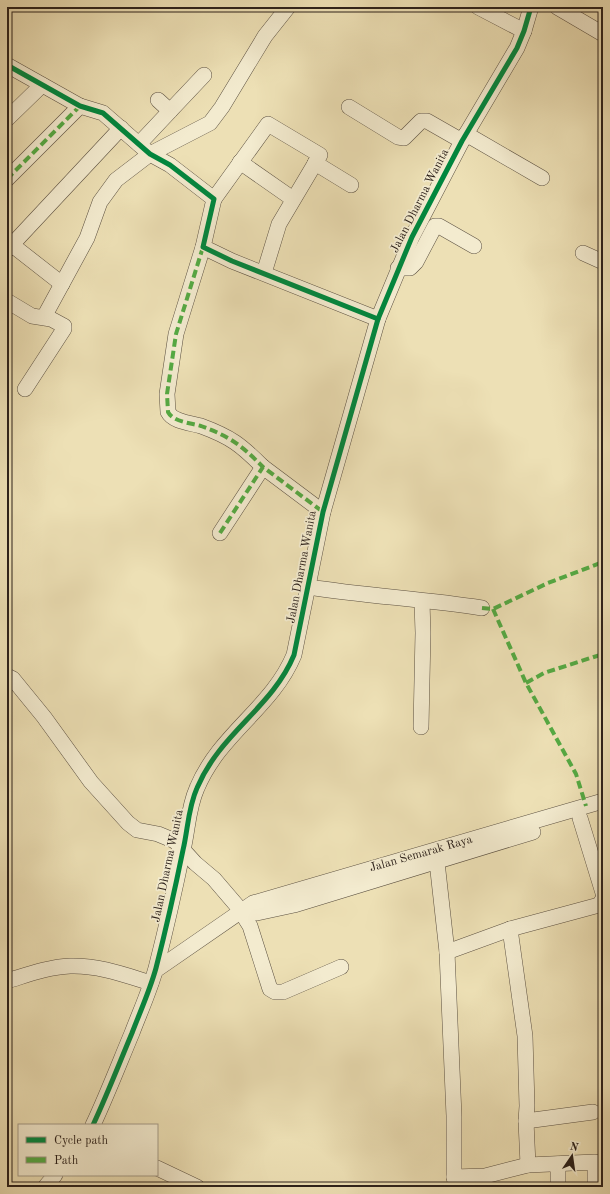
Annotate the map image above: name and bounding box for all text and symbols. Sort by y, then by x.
street label: Jalan Dharma Wanita [389,147,451,255]
street label: Jalan Dharma Wanita [285,510,319,624]
street label: Jalan Dharma Wanita [150,809,186,923]
street label: Jalan Semarak Raya [368,834,474,874]
legend [18,1124,158,1176]
text: Cycle path [54,1135,109,1147]
north arrow [552,1136,592,1176]
text: N [569,1141,580,1154]
text: Path [54,1155,79,1167]

